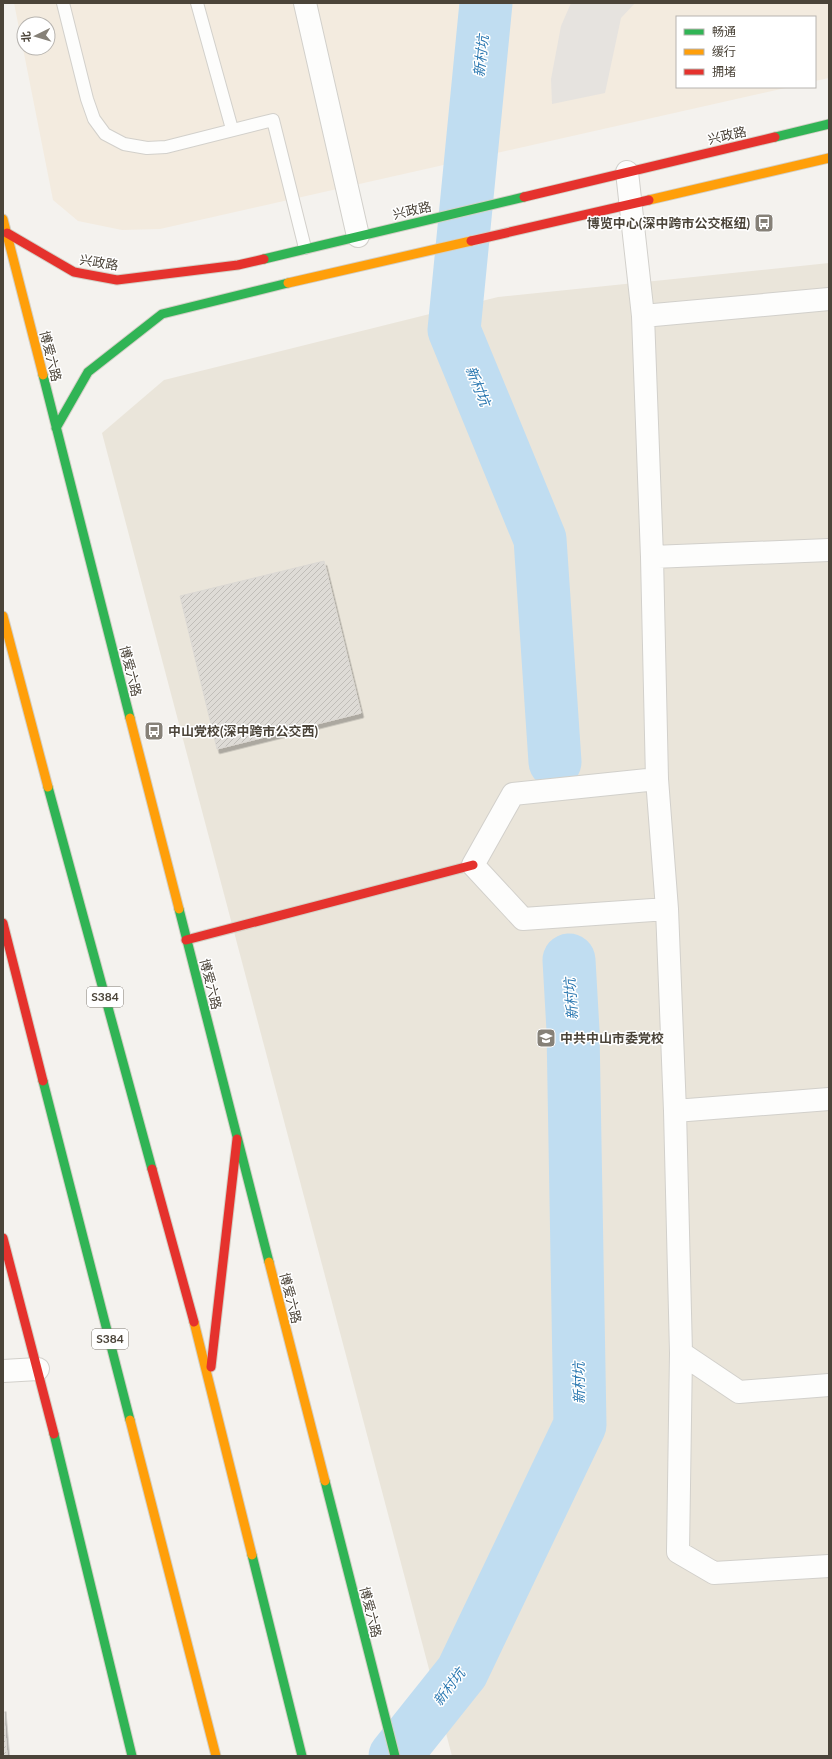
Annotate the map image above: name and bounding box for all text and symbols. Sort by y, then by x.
north arrow [16,16,56,56]
legend [676,16,816,88]
text: 畅通 [712,24,736,39]
text: 北 [19,31,32,43]
water label: 新村坑 [470,32,491,78]
text: 缓行 [712,44,736,59]
text: 拥堵 [712,64,736,79]
street label: 兴政路 [706,123,748,147]
street label: 兴政路 [391,198,433,222]
bus stop icon: 博览中心(深中跨市公交枢纽) [753,212,775,234]
place label: 博览中心(深中跨市公交枢纽) [587,215,750,231]
street label: 兴政路 [78,251,120,273]
street label: 博爱六路 [37,329,65,383]
water label: 新村坑 [463,363,495,410]
street label: 博爱六路 [117,644,145,698]
bus stop icon: 中山党校(深中跨市公交西) [143,720,165,742]
place label: 中山党校(深中跨市公交西) [168,723,319,739]
street label: 博爱六路 [197,957,225,1011]
water label: 新村坑 [560,975,580,1021]
road number: S384 [87,987,123,1007]
school or university icon: 中共中山市委党校 [535,1027,557,1049]
place label: 中共中山市委党校 [560,1030,664,1046]
street label: 博爱六路 [277,1271,305,1325]
road number: S384 [92,1329,128,1349]
water label: 新村坑 [570,1360,587,1404]
street label: 博爱六路 [357,1585,385,1639]
water label: 新村坑 [429,1663,469,1709]

